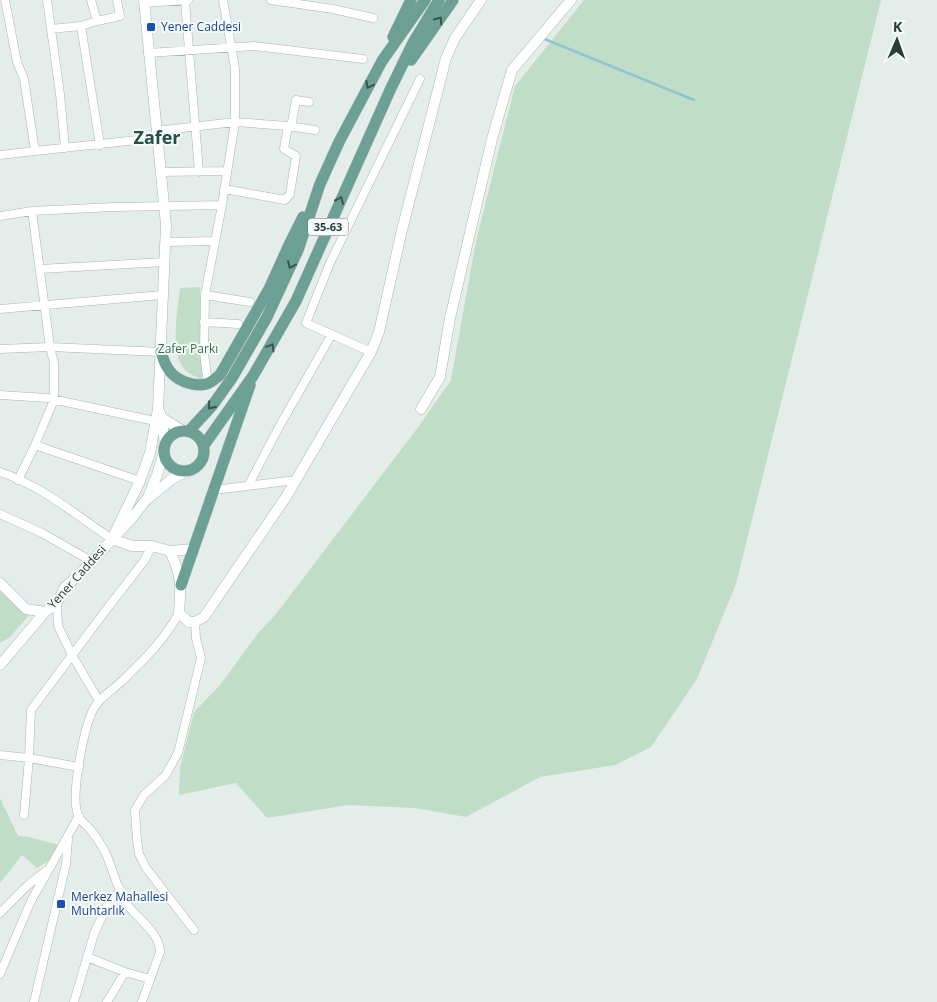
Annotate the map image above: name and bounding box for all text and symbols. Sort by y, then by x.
north arrow [872,15,922,65]
one-way arrow [434,17,442,26]
text: K [892,17,903,36]
place label: Yener Caddesi [161,18,241,35]
marker: Yener Caddesi [145,21,157,33]
one-way arrow [365,79,375,88]
district label: Zafer [133,125,181,149]
one-way arrow [334,196,345,205]
road number: 35-63 [308,218,348,236]
one-way arrow [286,260,297,269]
park label: Zafer Parkı [158,340,218,357]
one-way arrow [264,343,274,352]
one-way arrow [208,401,217,410]
street label: Yener Caddesi [44,541,110,612]
place label: Merkez Mahallesi Muhtarlık [71,888,168,919]
marker: Merkez Mahallesi Muhtarlık [55,898,67,910]

